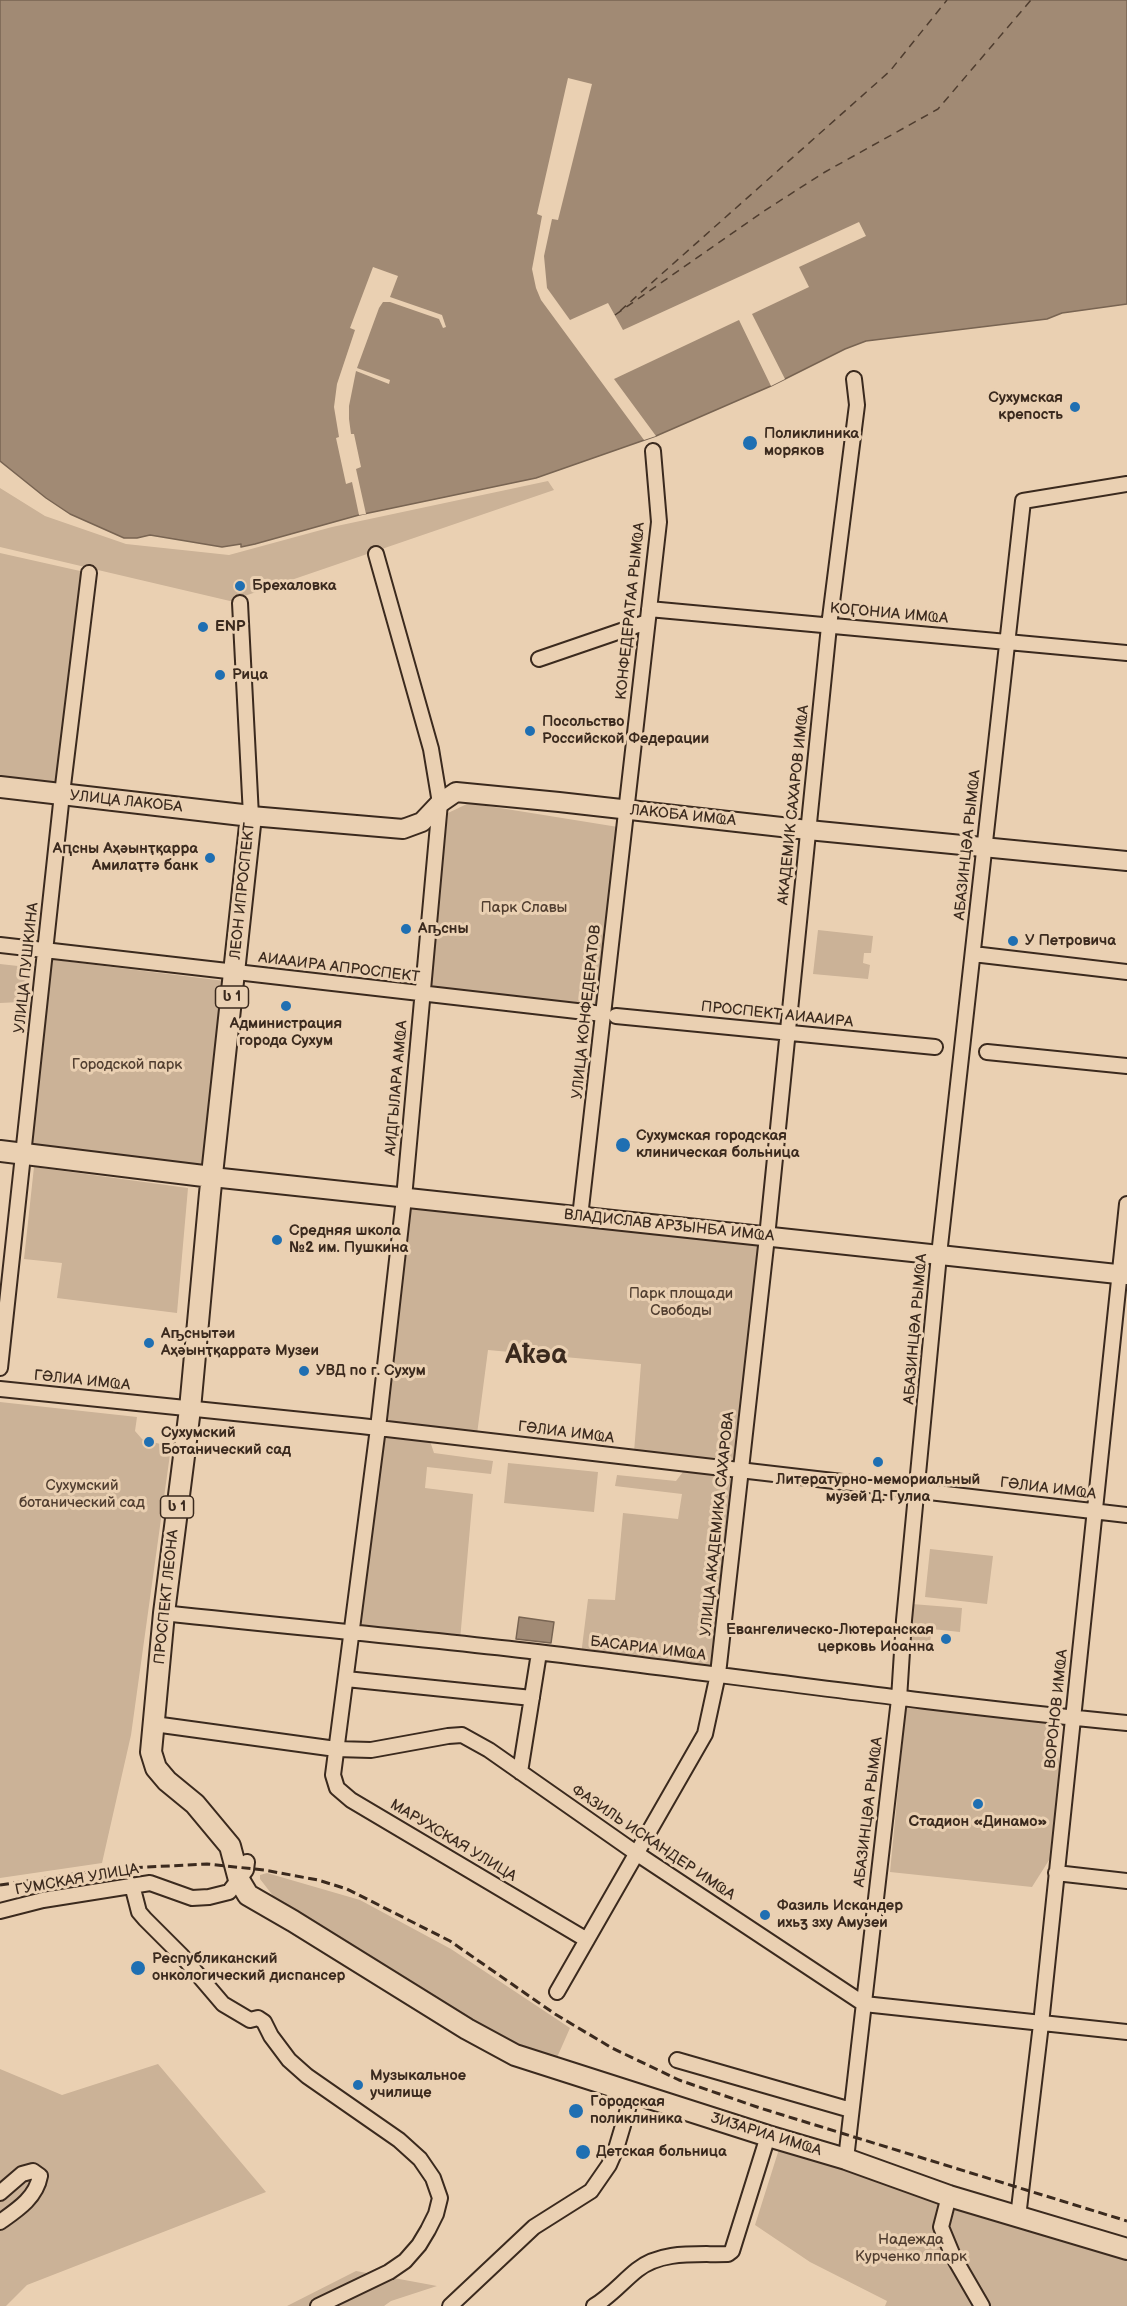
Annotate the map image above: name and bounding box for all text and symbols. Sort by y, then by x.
place label: Сухумская крепость [988,389,1063,424]
marker: Сухумская крепость [1068,400,1082,414]
place label: Поликлиника моряков [764,425,859,460]
marker: Поликлиника моряков [741,434,759,452]
street label: КОНФЕДЕРАТАА РЫМҨА [613,521,649,701]
place label: Брехаловка [252,577,337,595]
marker: Брехаловка [233,579,247,593]
street label: КОӶОНИА ИМҨА [829,600,949,628]
place label: ENP [215,618,245,636]
marker: ENP [196,620,210,634]
place label: Рица [232,666,268,684]
marker: Рица [213,668,227,682]
street label: АКАДЕМИК САХАРОВ ИМҨА [775,704,813,906]
place label: Посольство Российской Федерации [542,713,709,748]
marker: Посольство Российской Федерации [523,724,537,738]
street label: АБАЗИНЦӘА РЫМҨА [951,769,985,921]
street label: УЛИЦА ЛАКОБА [69,787,183,817]
street label: ЛАКОБА ИМҨА [629,801,737,831]
street label: ЛЕОН ИПРОСПЕКТ [227,822,259,960]
place label: Аԥсны Аҳәынҭқарра Амилаҭтә банк [53,840,198,875]
marker: Аԥсны Аҳәынҭқарра Амилаҭтә банк [203,851,217,865]
park label: Парк Славы [481,899,567,917]
street label: УЛИЦА ПУШКИНА [11,902,43,1034]
place label: Аҧсны [418,920,469,938]
marker: Аҧсны [399,922,413,936]
street label: УЛИЦА КОНФЕДЕРАТОВ [569,924,605,1100]
place label: У Петровича [1025,932,1116,950]
marker: У Петровича [1006,934,1020,948]
street label: АИААИРА АПРОСПЕКТ [257,949,421,987]
road number: ს 1 [216,986,248,1008]
street label: ПРОСПЕКТ АИААИРА [700,998,854,1032]
marker: Администрация города Сухум [279,999,293,1013]
place label: Администрация города Сухум [230,1015,342,1050]
street label: АИДГЫЛАРА АМҨА [382,1020,412,1156]
park label: Городской парк [72,1056,182,1074]
place label: Сухумская городская клиническая больница [636,1127,799,1162]
marker: Сухумская городская клиническая больница [614,1136,632,1154]
street label: ВЛАДИСЛАВ АРӠЫНБА ИМҨА [563,1206,775,1246]
place label: Средняя школа №2 им. Пушкина [289,1222,408,1257]
marker: Средняя школа №2 им. Пушкина [270,1233,284,1247]
street label: АБАЗИНЦӘА РЫМҨА [900,1253,932,1405]
park label: Парк площади Свободы [629,1285,733,1320]
place label: Аҧснытәи Аҳәынҭқарратә Музеи [161,1325,319,1360]
marker: Аҧснытәи Аҳәынҭқарратә Музеи [142,1336,156,1350]
district label: Аҟəа [505,1340,567,1372]
place label: УВД по г. Сухум [316,1362,426,1380]
marker: УВД по г. Сухум [297,1364,311,1378]
street label: ГӘЛИА ИМҨА [33,1367,131,1395]
street label: УЛИЦА АКАДЕМИКА САХАРОВА [697,1411,739,1637]
street label: ГӘЛИА ИМҨА [517,1418,615,1448]
place label: Сухумский Ботанический сад [161,1424,291,1459]
marker: Сухумский Ботанический сад [142,1435,156,1449]
marker: Литературно-мемориальный музей Д. Гулиа [871,1455,885,1469]
place label: Литературно-мемориальный музей Д. Гулиа [776,1471,980,1506]
street label: ГӘЛИА ИМҨА [999,1474,1097,1504]
park label: Сухумский ботанический сад [19,1477,145,1512]
road number: ს 1 [160,1496,194,1518]
street label: ПРОСПЕКТ ЛЕОНА [151,1529,183,1665]
place label: Евангелическо-Лютеранская церковь Иоанна [726,1621,934,1656]
marker: Евангелическо-Лютеранская церковь Иоанна [939,1632,953,1646]
street label: БАСАРИА ИМҨА [589,1633,707,1665]
street label: ВОРОНОВ ИМҨА [1042,1648,1072,1770]
street label: АБАЗИНЦӘА РЫМҨА [851,1736,887,1888]
street label: ФАЗИЛЬ ИСКАНДЕР ИМҨА [568,1782,738,1904]
street label: МАРУХСКАЯ УЛИЦА [387,1796,519,1886]
marker: Cтадион «Динамо» [971,1797,985,1811]
place label: Cтадион «Динамо» [909,1813,1047,1831]
street label: ГУМСКАЯ УЛИЦА [14,1860,140,1900]
place label: Фазиль Искандер ихьӡ зху Амузеи [777,1897,903,1932]
marker: Фазиль Искандер ихьӡ зху Амузеи [758,1908,772,1922]
place label: Республиканский онкологический диспансер [152,1950,345,1985]
marker: Республиканский онкологический диспансер [129,1959,147,1977]
place label: Музыкальное училище [370,2067,466,2102]
marker: Музыкальное училище [351,2078,365,2092]
place label: Городская поликлиника [590,2093,683,2128]
marker: Городская поликлиника [567,2102,585,2120]
street label: ӠИӠАРИА ИМҨА [708,2110,824,2160]
marker: Детская больница [574,2143,592,2161]
place label: Детская больница [596,2143,727,2161]
park label: Надежда Курченко лпарк [855,2231,967,2266]

